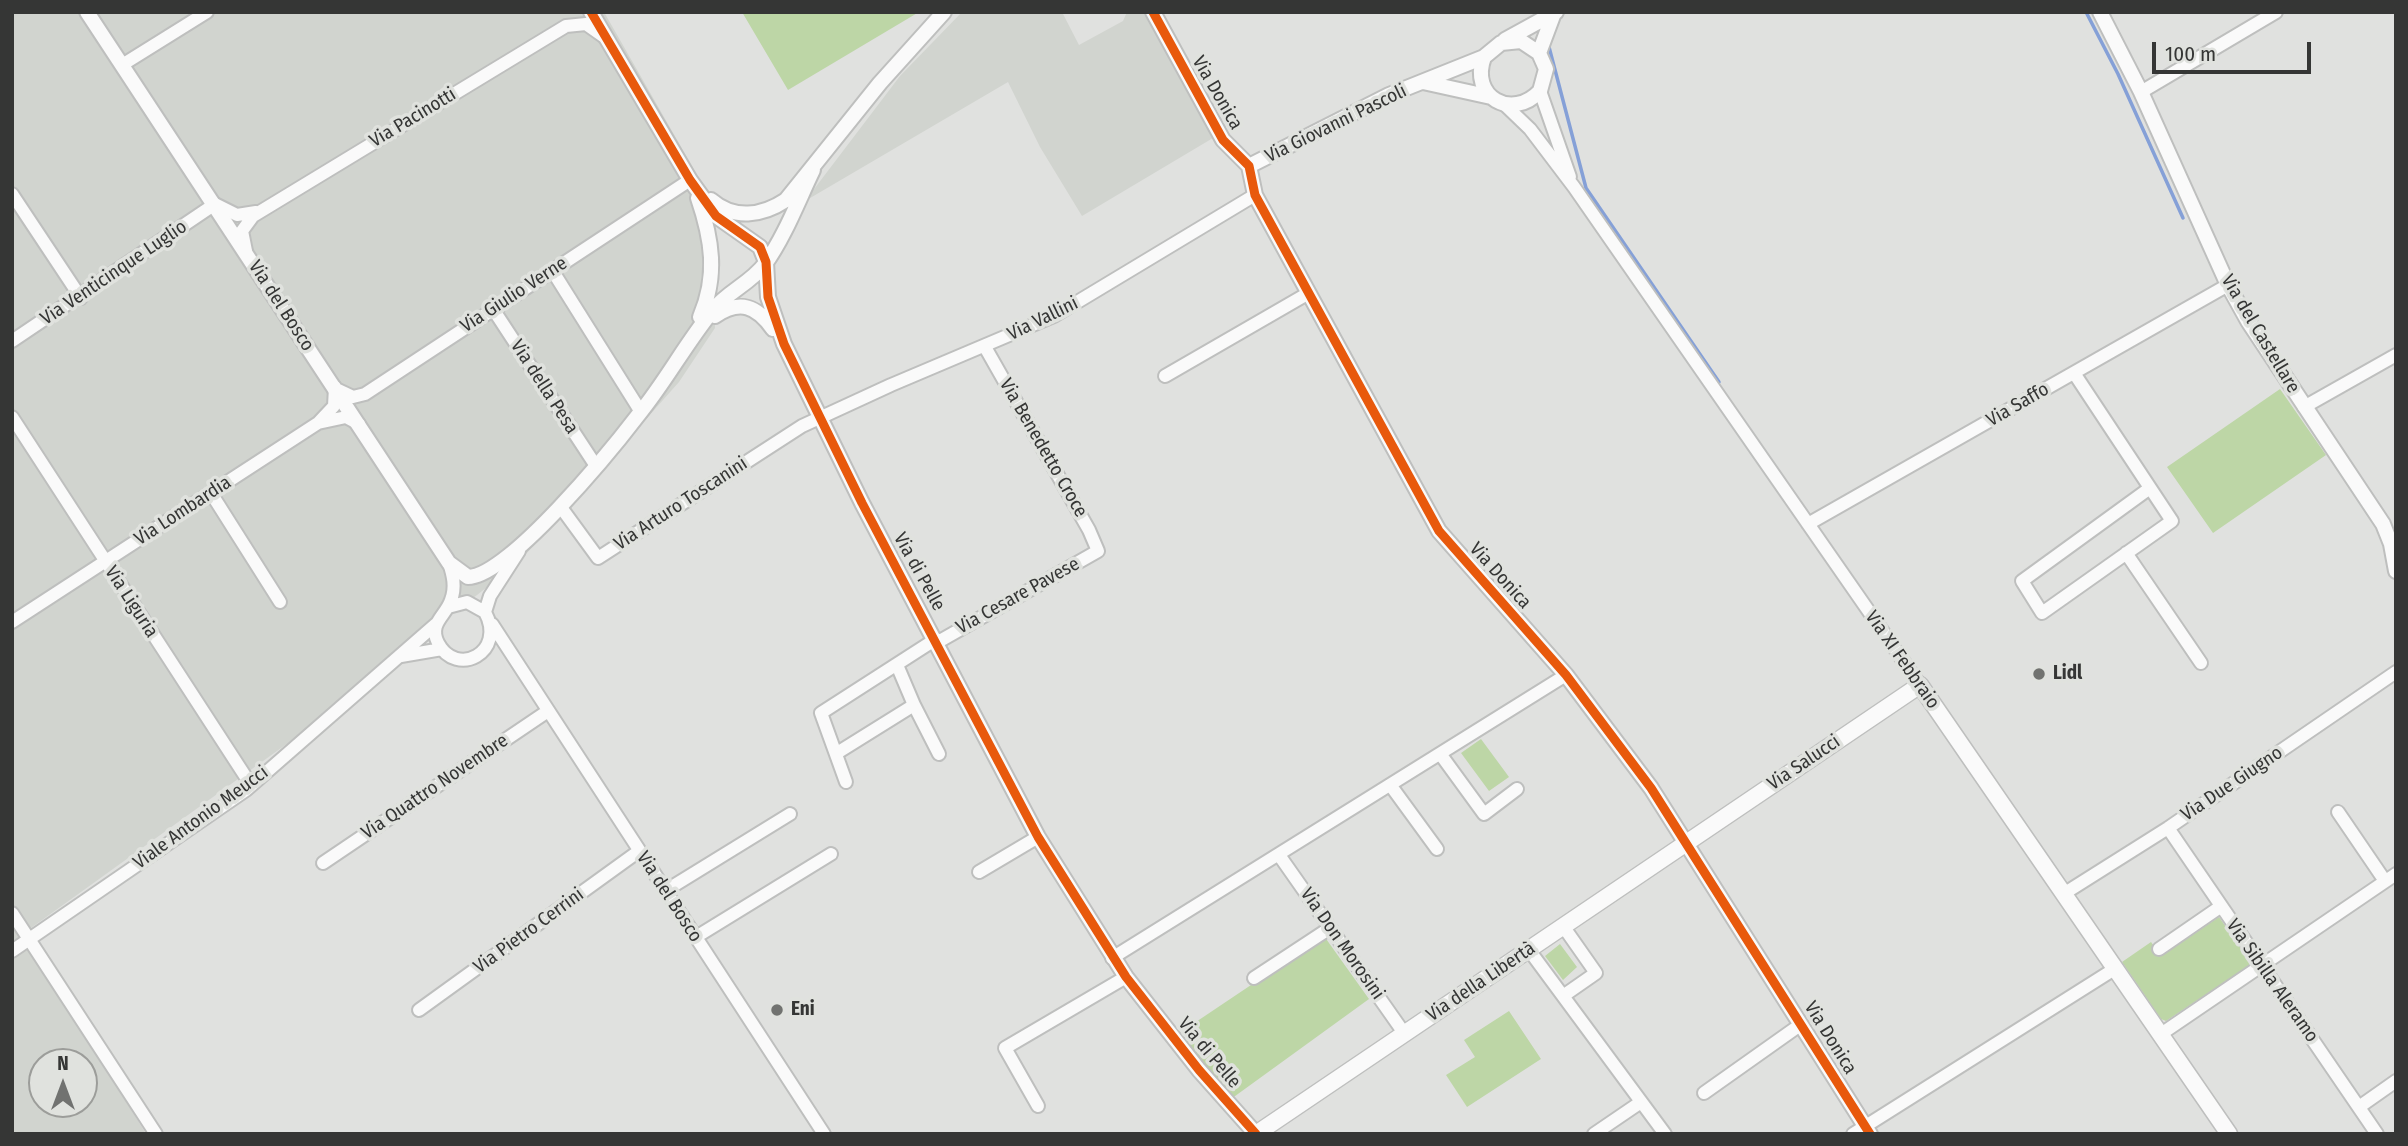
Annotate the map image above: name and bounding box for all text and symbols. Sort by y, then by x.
scale bar [2156,28,2315,72]
text: 100 m [2165,41,2216,67]
street label: Via Donica [1187,52,1247,134]
street label: Via Giovanni Pascoli [1262,80,1410,168]
street label: Via Pacinotti [366,83,460,153]
street label: Via Venticinque Luglio [37,216,191,330]
street label: Via Giulio Verne [456,252,572,338]
street label: Via del Bosco [243,256,319,356]
street label: Via del Castellare [2216,271,2304,397]
street label: Via Vallini [1004,292,1082,346]
street label: Via della Pesa [505,336,583,438]
street label: Via Benedetto Croce [994,375,1092,521]
street label: Via Saffo [1983,378,2053,432]
street label: Via Arturo Toscanini [610,452,752,556]
street label: Via Lombardia [130,471,236,551]
street label: Via di Pelle [888,529,950,615]
street label: Via Donica [1464,538,1536,614]
street label: Via Cesare Pavese [952,553,1084,639]
street label: Via Liguria [99,562,163,642]
street label: Via XI Febbraio [1860,607,1944,713]
place label: Lidl [2053,663,2082,685]
marker: Lidl [2031,666,2047,682]
street label: Via Quattro Novembre [357,730,513,844]
street label: Via Salucci [1763,731,1845,795]
street label: Via Due Giugno [2177,742,2287,826]
street label: Viale Antonio Meucci [129,761,273,875]
street label: Via del Bosco [631,847,707,947]
street label: Via Pietro Cerrini [469,883,589,979]
street label: Via Don Morosini [1295,884,1389,1004]
street label: Via Sibilla Aleramo [2221,915,2323,1047]
street label: Via della Libertà [1422,937,1540,1027]
street label: Via Donica [1799,997,1861,1079]
place label: Eni [791,999,815,1021]
marker: Eni [769,1002,785,1018]
street label: Via di Pelle [1173,1013,1245,1093]
north arrow [28,1048,98,1118]
text: N [57,1052,69,1075]

